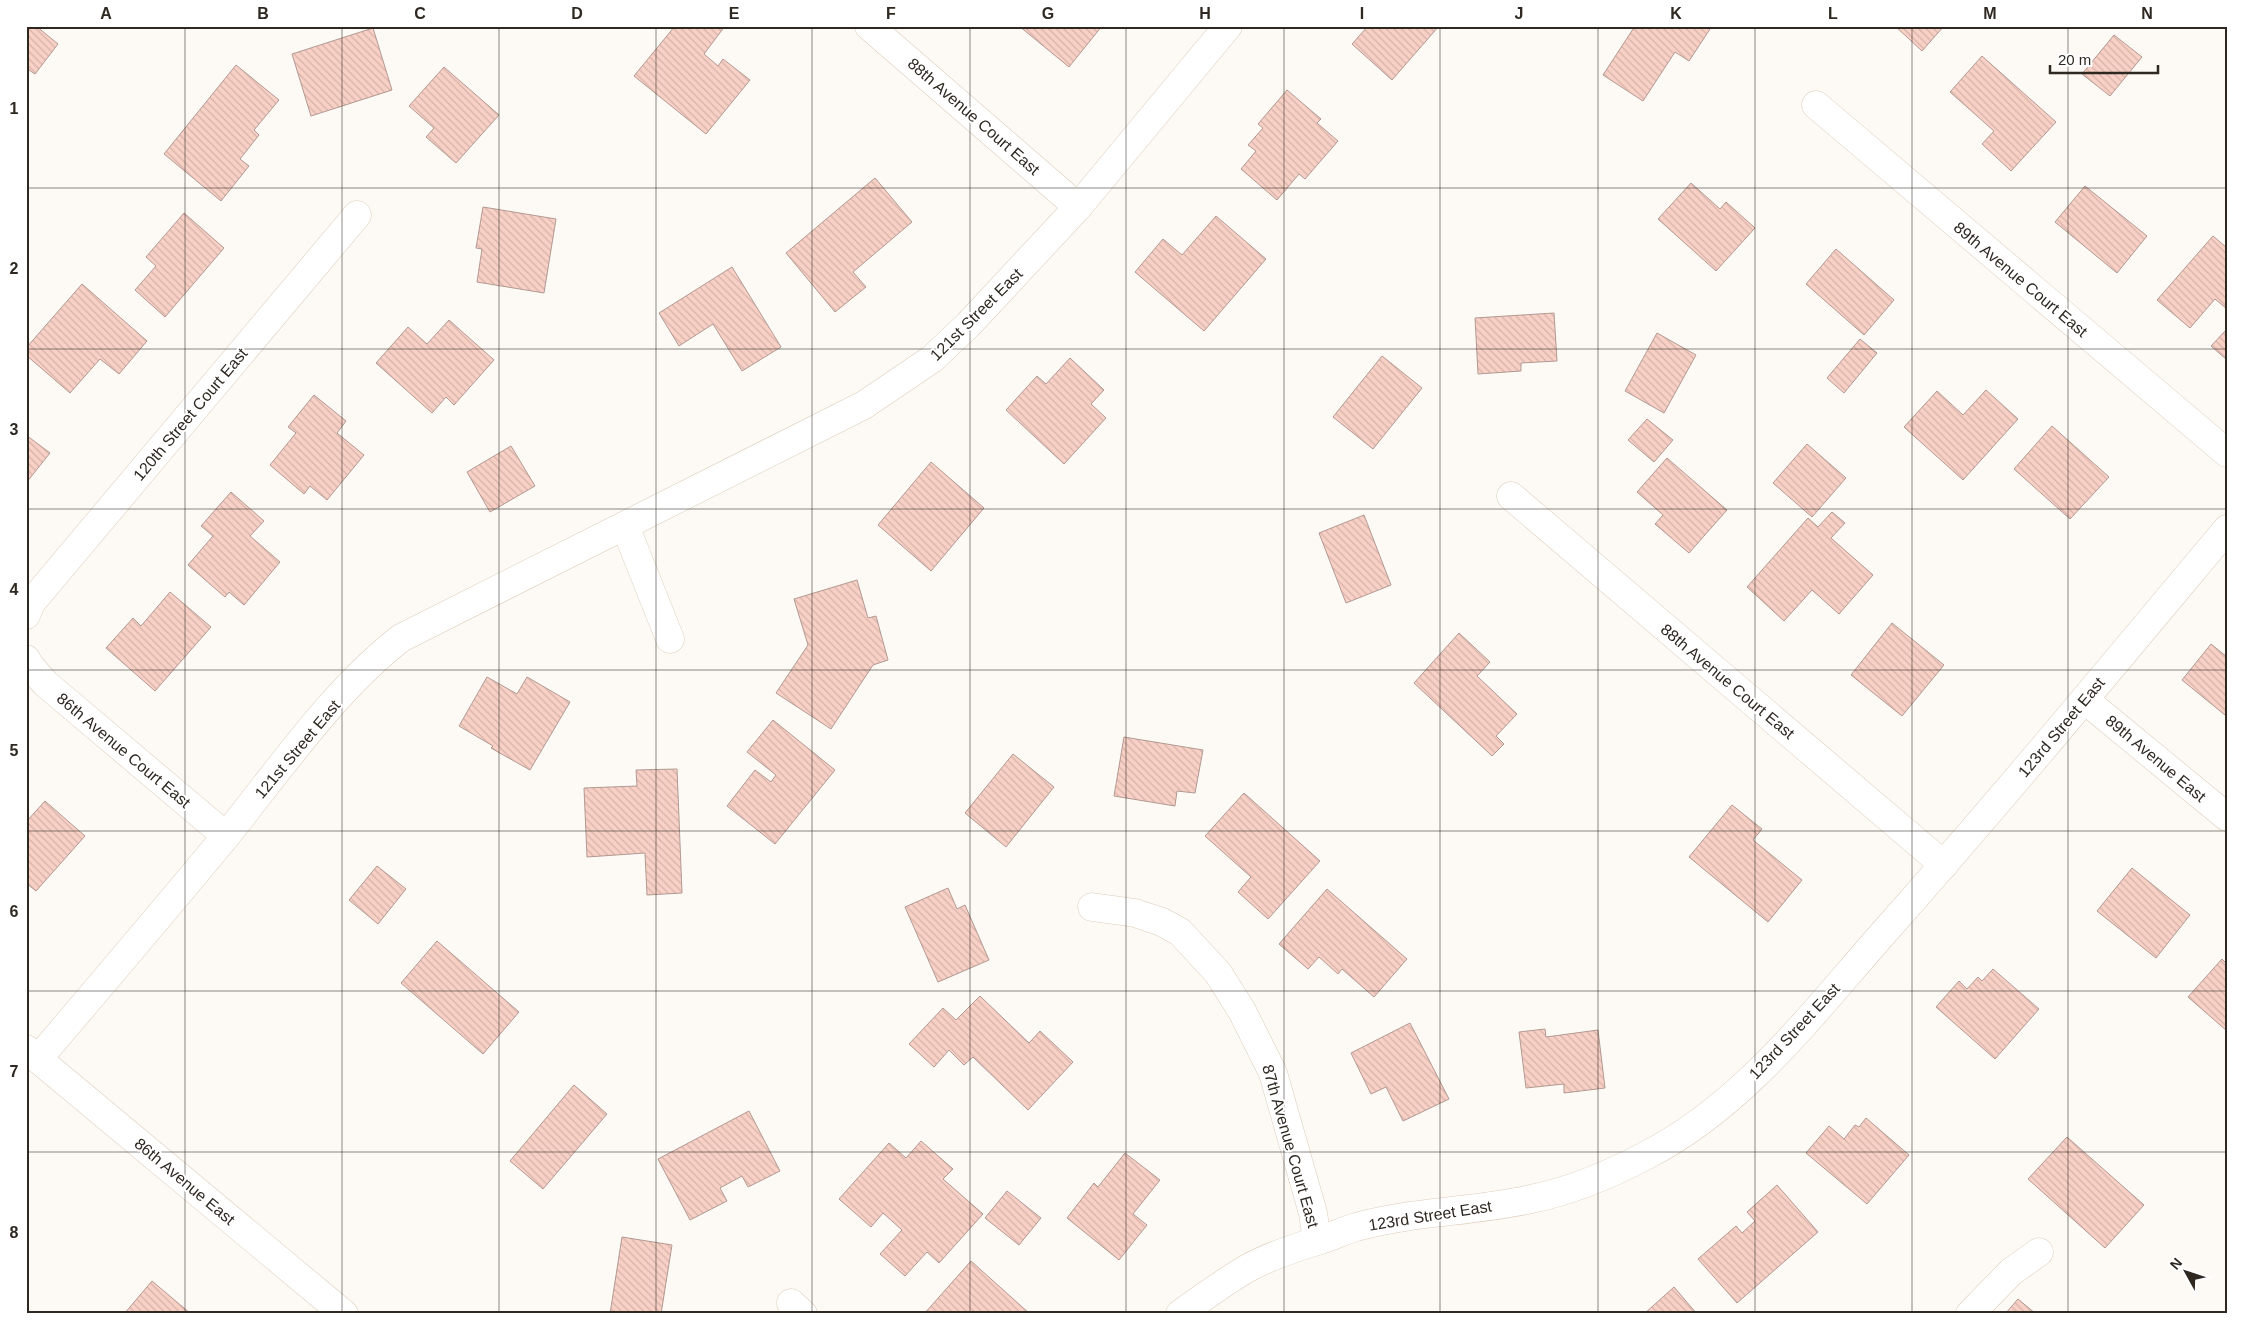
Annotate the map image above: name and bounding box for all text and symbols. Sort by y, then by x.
text: A [100,5,112,22]
text: B [257,5,269,22]
text: C [414,5,426,22]
text: D [571,5,583,22]
text: E [729,5,740,22]
text: F [886,5,896,22]
text: G [1042,5,1054,22]
text: H [1199,5,1211,22]
text: I [1360,5,1364,22]
text: J [1515,5,1523,22]
text: K [1670,5,1682,22]
text: L [1828,5,1838,22]
text: M [1983,5,1997,22]
text: N [2141,5,2153,22]
scale bar [2050,42,2158,74]
text: 20 m [2058,51,2091,68]
street label: 88th Avenue Court East [904,55,1043,178]
text: 1 [10,100,19,117]
street label: 89th Avenue Court East [1951,219,2091,340]
text: 2 [10,260,19,277]
street label: 121st Street East [927,265,1026,364]
street label: 120th Street Court East [130,344,251,484]
text: 3 [10,421,19,438]
text: 4 [10,581,19,598]
street label: 88th Avenue Court East [1658,621,1798,742]
street label: 123rd Street East [2015,674,2108,780]
street label: 86th Avenue Court East [54,690,194,811]
street label: 121st Street East [251,696,344,802]
street label: 89th Avenue East [2102,712,2209,805]
text: 5 [10,742,19,759]
text: 6 [10,903,19,920]
street label: 123rd Street East [1746,980,1843,1083]
text: 7 [10,1063,19,1080]
street label: 87th Avenue Court East [1259,1063,1322,1230]
street label: 86th Avenue East [131,1135,238,1228]
street label: 123rd Street East [1367,1197,1493,1234]
text: 8 [10,1224,19,1241]
north arrow [2160,1248,2210,1298]
text: N [2167,1255,2185,1273]

